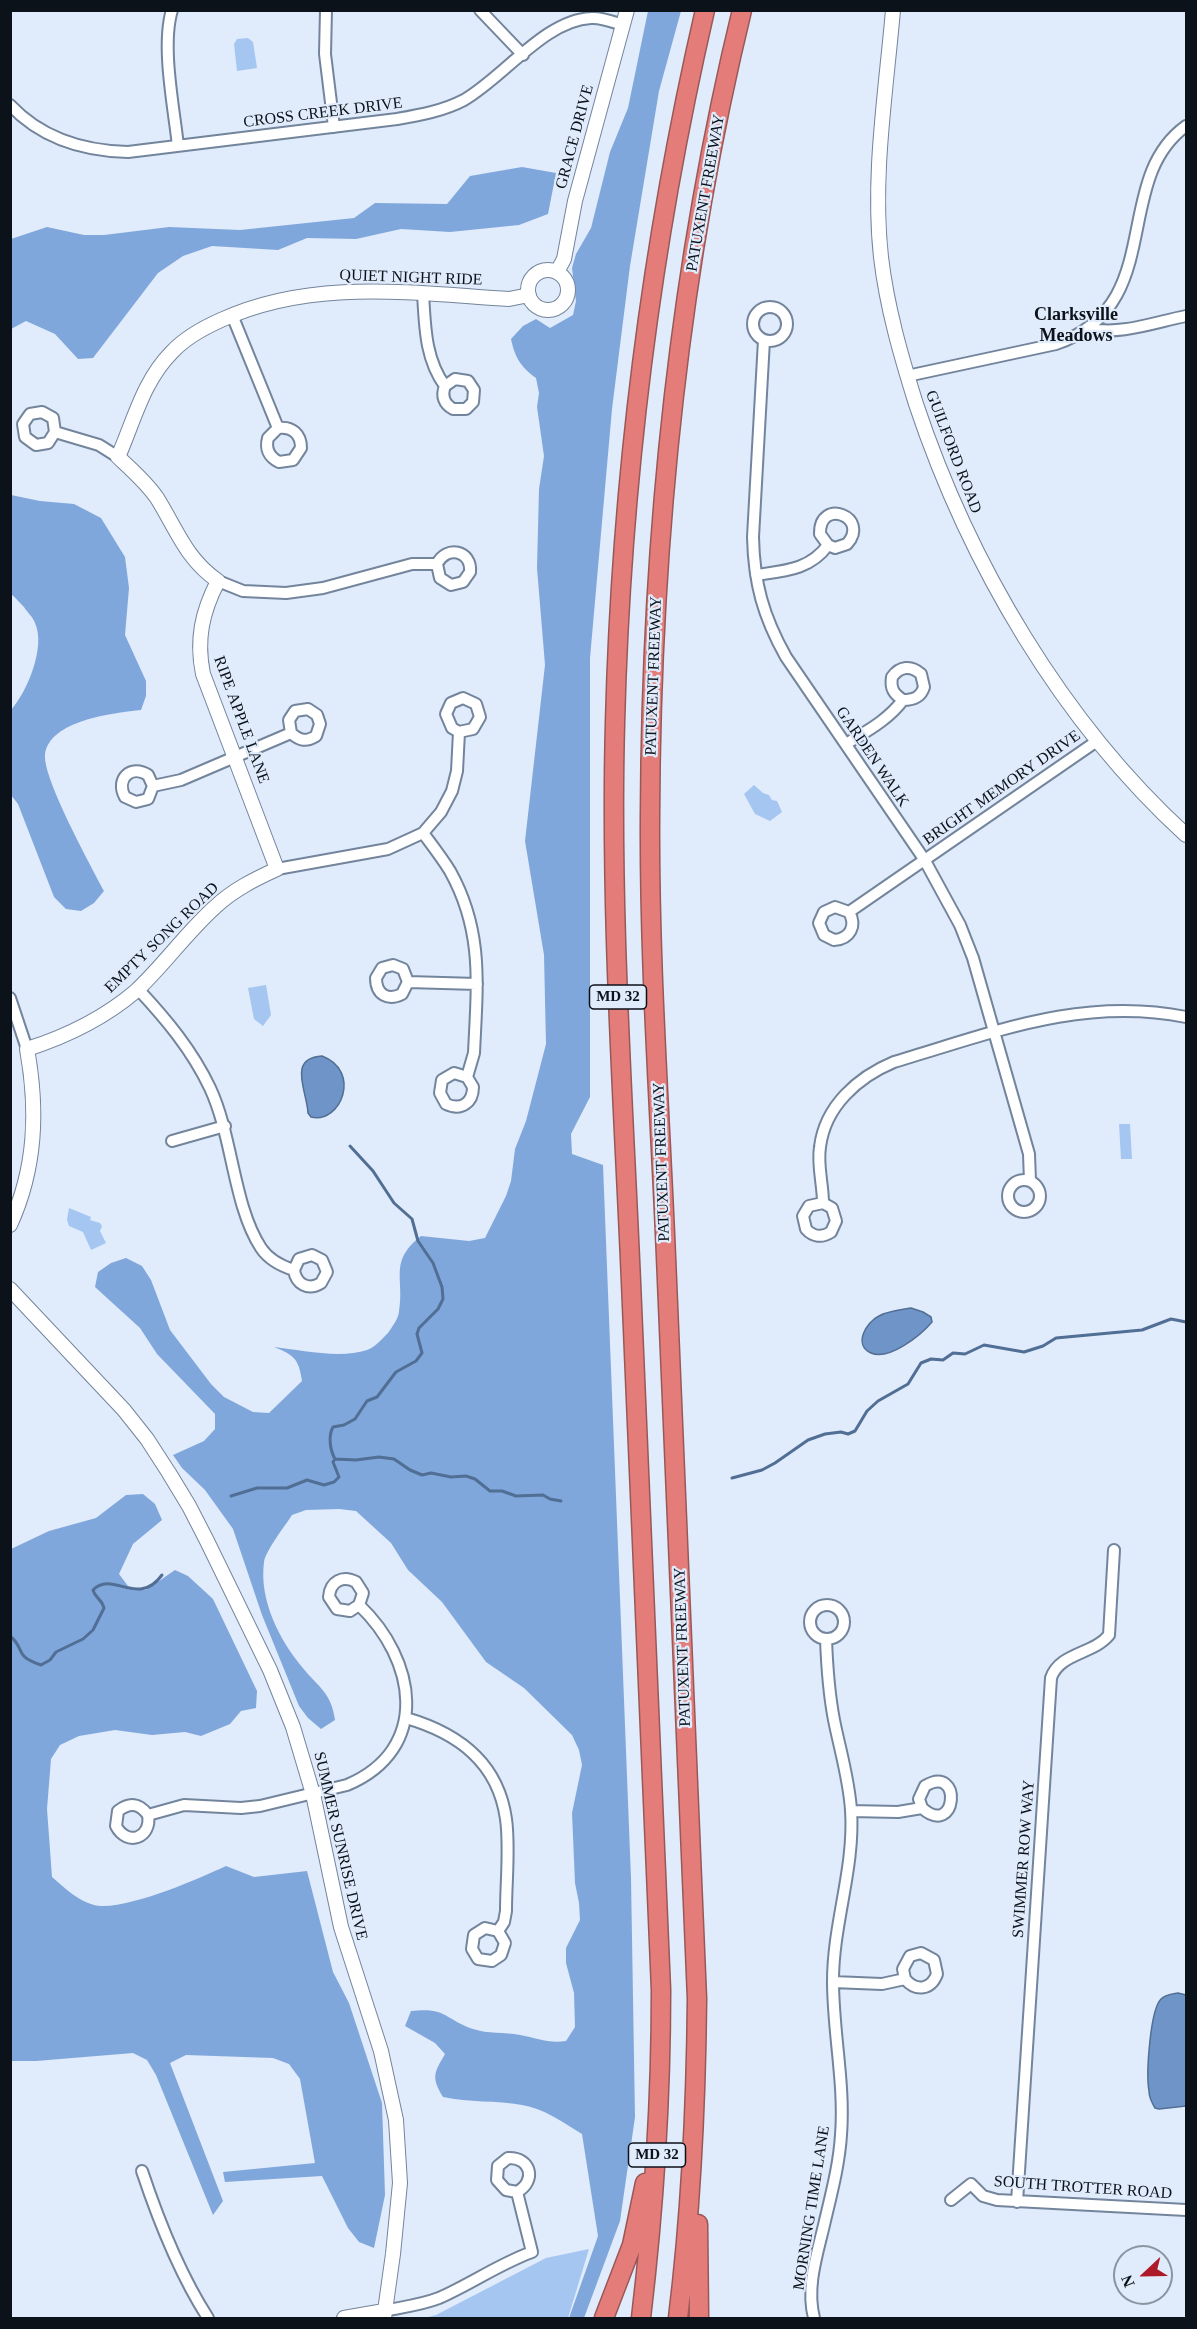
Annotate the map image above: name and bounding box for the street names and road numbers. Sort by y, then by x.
street label: GRACE DRIVE [552,83,598,191]
street label: CROSS CREEK DRIVE [242,94,404,132]
street label: PATUXENT FREEWAY [683,113,729,273]
street label: QUIET NIGHT RIDE [339,266,483,290]
street label: GUILFORD ROAD [921,388,985,516]
street label: PATUXENT FREEWAY [642,596,666,756]
street label: RIPE APPLE LANE [209,654,273,786]
street label: GARDEN WALK [831,703,913,811]
street label: BRIGHT MEMORY DRIVE [920,726,1084,850]
street label: EMPTY SONG ROAD [101,879,223,997]
road number: MD 32 [590,985,646,1009]
street label: PATUXENT FREEWAY [650,1082,674,1242]
street label: PATUXENT FREEWAY [671,1567,695,1727]
street label: SUMMER SUNRISE DRIVE [309,1750,371,1942]
street label: SWIMMER ROW WAY [1009,1779,1039,1939]
street label: MORNING TIME LANE [790,2124,834,2292]
road number: MD 32 [628,2143,686,2167]
street label: SOUTH TROTTER ROAD [993,2172,1173,2204]

